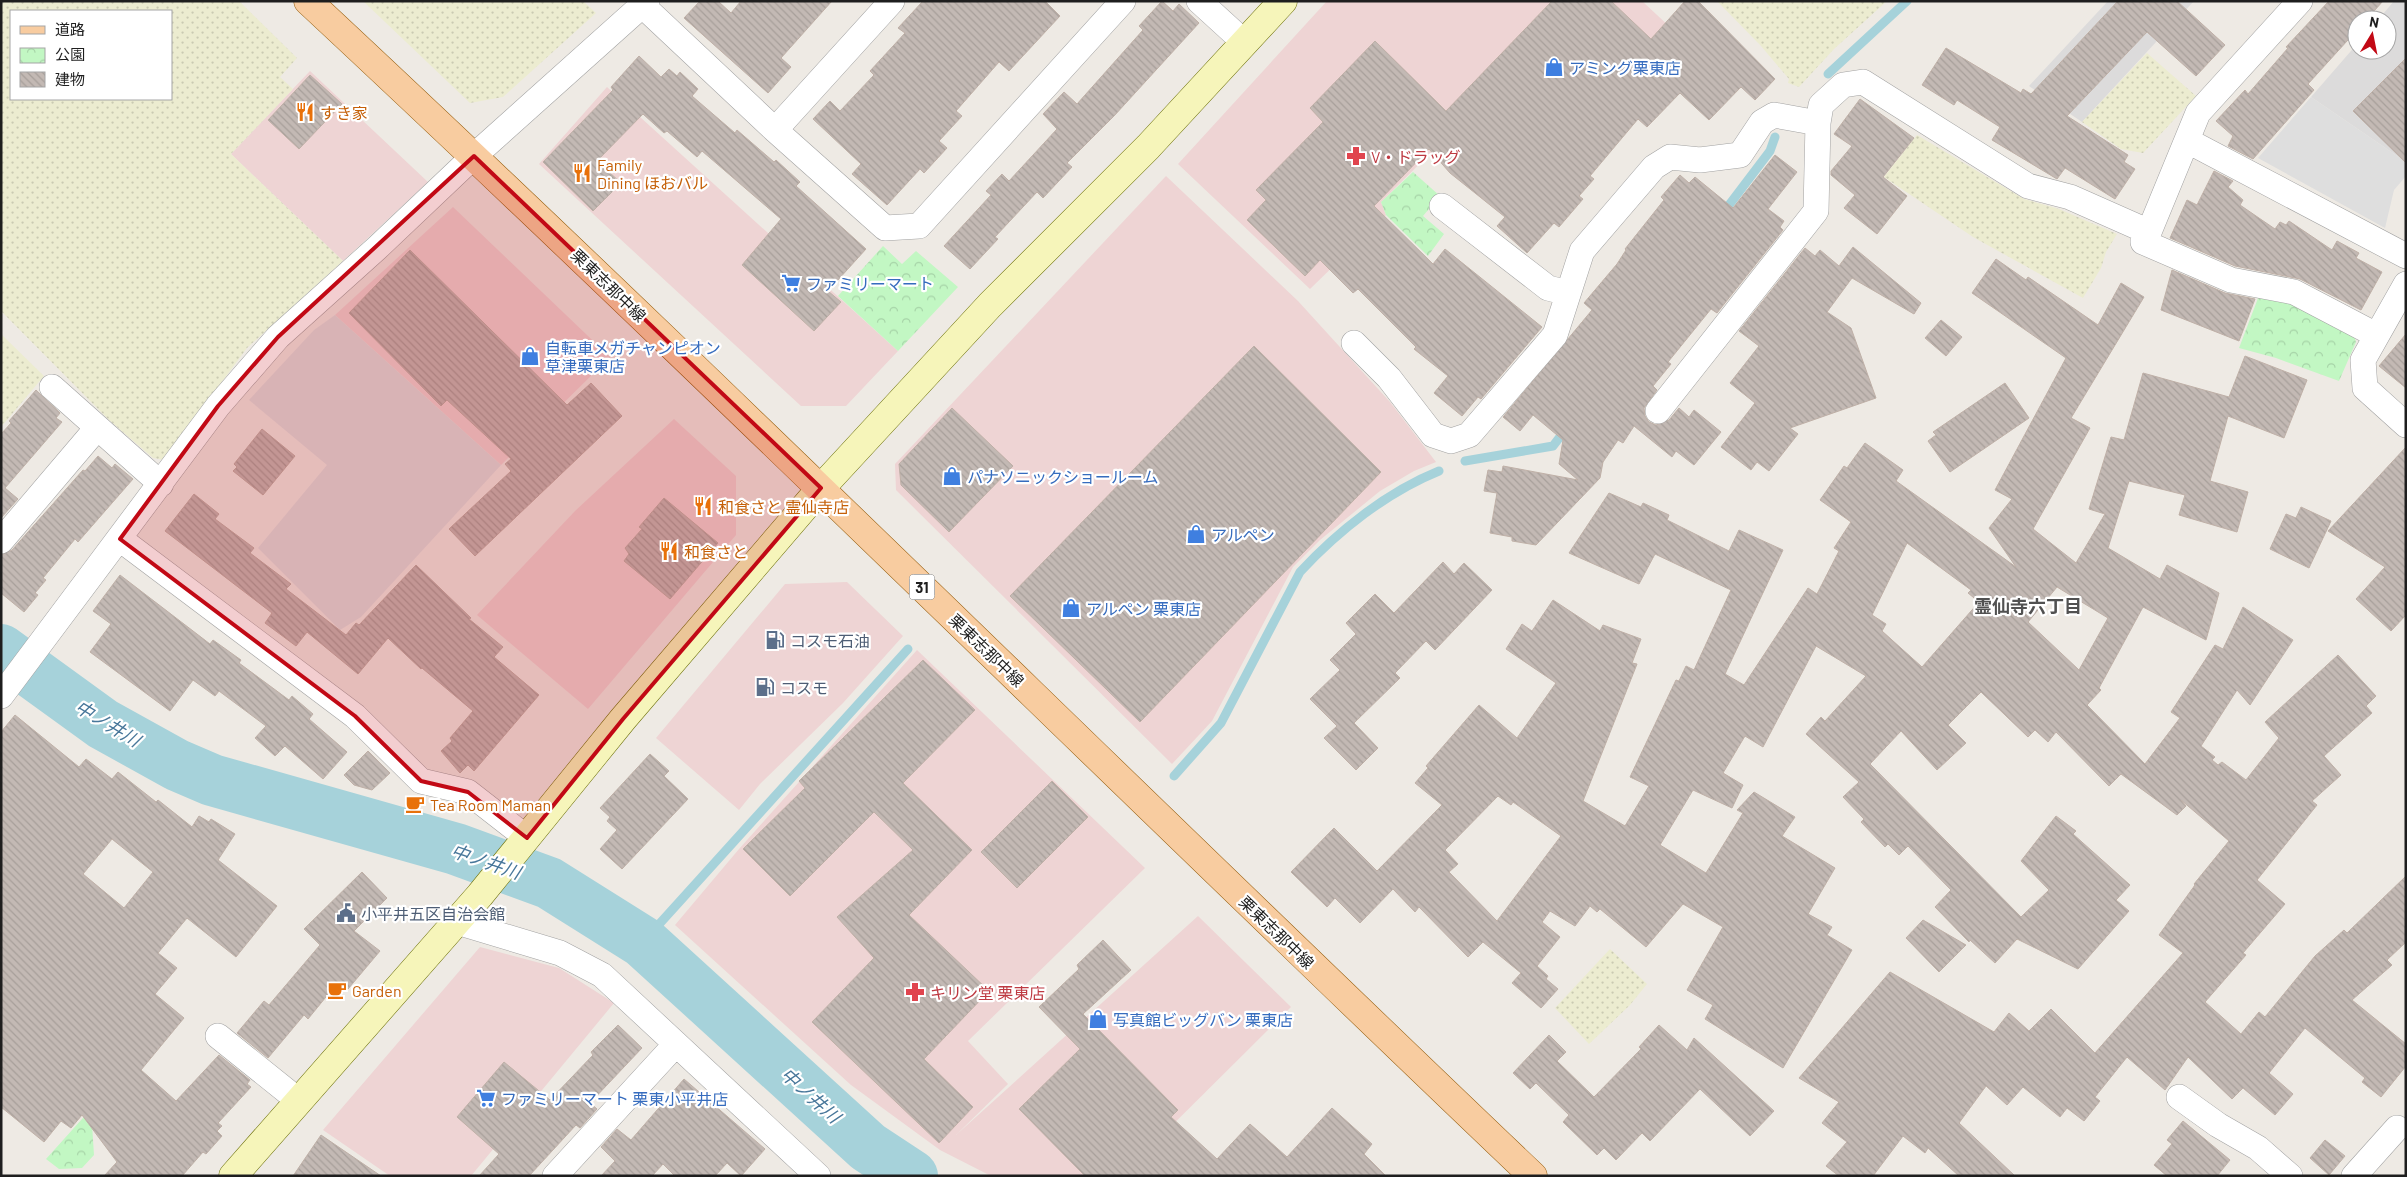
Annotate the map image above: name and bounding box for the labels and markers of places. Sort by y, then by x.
shop icon: アミング栗東店 [1543,56,1565,78]
place label: アミング栗東店 [1569,58,1681,77]
restaurant icon: すき家 [294,101,316,123]
place label: すき家 [320,103,368,122]
pharmacy icon: V・ドラッグ [1345,145,1367,167]
place label: V・ドラッグ [1371,147,1460,166]
place label: Family Dining ほおバル [597,155,708,192]
restaurant icon: Family Dining ほおバル [571,162,593,184]
supermarket icon: ファミリーマート [780,272,802,294]
place label: ファミリーマート [806,274,934,293]
place label: 自転車メガチャンピオン 草津栗東店 [545,338,721,375]
shop icon: 自転車メガチャンピオン 草津栗東店 [519,345,541,367]
shop icon: パナソニックショールーム [941,465,963,487]
place label: パナソニックショールーム [967,467,1159,486]
restaurant icon: 和食さと 霊仙寺店 [692,495,714,517]
place label: 和食さと 霊仙寺店 [718,497,849,516]
shop icon: アルペン [1185,523,1207,545]
place label: アルペン [1211,525,1275,544]
restaurant icon: 和食さと [658,540,680,562]
place label: 和食さと [684,542,748,561]
shop icon: アルペン 栗東店 [1060,597,1082,619]
place label: アルペン 栗東店 [1086,599,1201,618]
fuel station icon: コスモ石油 [764,629,786,651]
place label: コスモ石油 [790,631,870,650]
fuel station icon: コスモ [754,676,776,698]
place label: コスモ [780,678,828,697]
cafe icon: Tea Room Maman [404,793,426,815]
place label: Tea Room Maman [430,795,551,814]
public building icon: 小平井五区自治会館 [335,902,357,924]
place label: 小平井五区自治会館 [361,904,505,923]
cafe icon: Garden [326,979,348,1001]
place label: Garden [352,981,402,1000]
pharmacy icon: キリン堂 栗東店 [904,981,926,1003]
place label: キリン堂 栗東店 [930,983,1045,1002]
shop icon: 写真館ビッグバン 栗東店 [1087,1008,1109,1030]
place label: 写真館ビッグバン 栗東店 [1113,1010,1293,1029]
supermarket icon: ファミリーマート 栗東小平井店 [475,1087,497,1109]
place label: ファミリーマート 栗東小平井店 [501,1089,728,1108]

